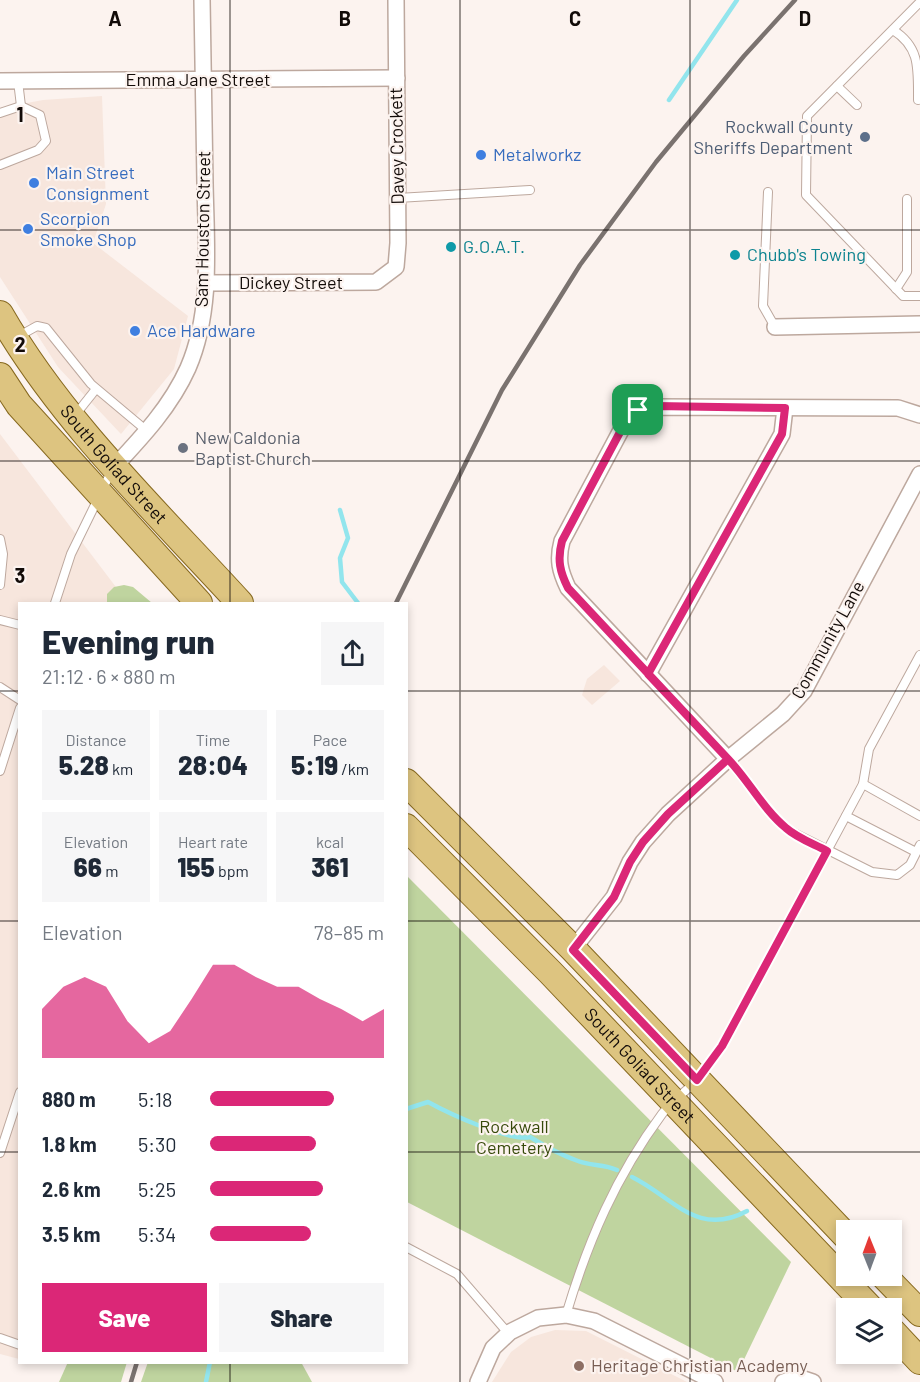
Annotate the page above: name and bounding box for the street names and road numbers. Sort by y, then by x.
street label: Emma Jane Street [126,68,270,90]
street label: Davey Crockett [384,87,408,205]
street label: Sam Houston Street [190,151,214,307]
street label: Dickey Street [239,271,343,293]
street label: South Goliad Street [56,400,172,528]
street label: Community Lane [786,577,869,702]
street label: South Goliad Street [580,1003,700,1128]

